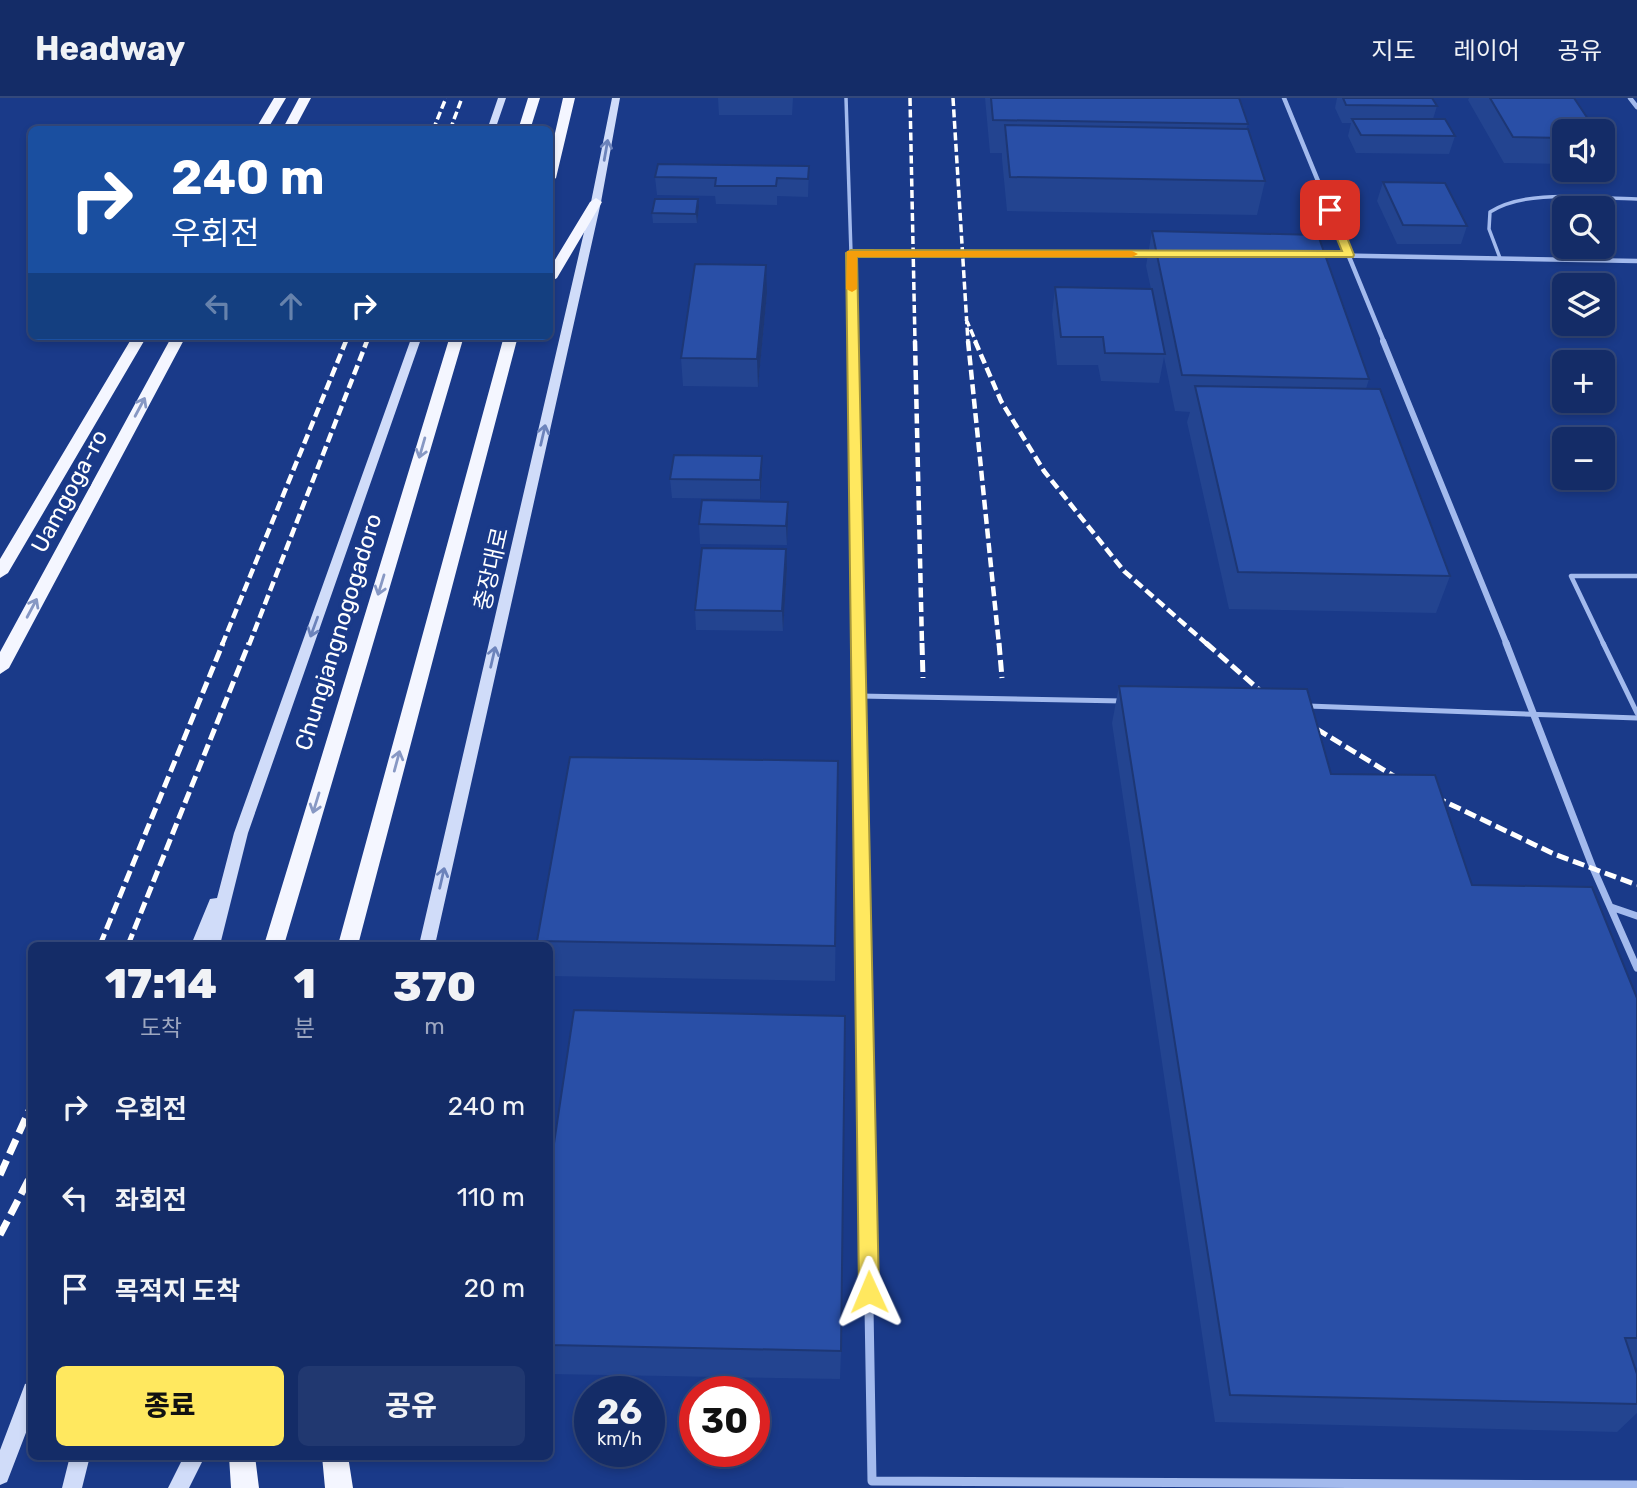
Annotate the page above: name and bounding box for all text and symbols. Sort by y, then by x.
text: Headway [35,29,185,68]
text: 지도 [1371,37,1416,65]
text: 레이어 [1454,37,1520,65]
text: 공유 [1558,37,1602,65]
map controls [1552,119,1615,490]
button: sound [1552,119,1615,182]
one-way arrow [600,139,613,162]
text: 240 m [171,148,325,206]
icon: right [56,154,147,245]
pin [1300,180,1360,240]
icon: arrive [1311,191,1349,229]
button: search [1552,196,1615,259]
text: 우회전 [171,214,259,252]
button: layers [1552,273,1615,336]
icon: left [199,287,237,325]
icon: ahead [272,287,310,325]
icon: right [345,287,383,325]
button: + [1552,350,1615,413]
one-way arrow [134,398,148,418]
one-way arrow [537,424,550,447]
street label: Uamgoga-ro [25,425,113,557]
button: − [1552,427,1615,490]
one-way arrow [415,436,428,459]
street label: Chungjangnogogadoro [289,510,387,754]
street label: 충장대로 [468,525,514,613]
one-way arrow [374,574,387,596]
one-way arrow [26,598,40,618]
one-way arrow [307,615,319,637]
one-way arrow [486,646,500,669]
one-way arrow [391,750,404,773]
one-way arrow [309,792,322,814]
one-way arrow [436,868,449,890]
text: 17:14 [105,959,217,1009]
text: 1 [294,959,316,1009]
text: 370 [393,962,476,1012]
text: m [424,1012,445,1040]
text: 도착 [140,1014,182,1042]
text: 분 [294,1014,316,1042]
icon: right [56,1088,94,1126]
text: 240 m [448,1091,525,1122]
text: 우회전 [115,1094,187,1125]
icon: left [56,1179,94,1217]
text: 110 m [457,1182,525,1213]
text: 좌회전 [115,1185,187,1216]
position arrow [832,1255,906,1329]
icon: arrive [56,1270,94,1308]
text: 20 m [464,1273,525,1304]
text: 목적지 도착 [115,1276,240,1307]
button: 종료 [56,1366,284,1446]
button: 공유 [298,1366,525,1446]
speed limit sign: 30 [679,1376,770,1467]
text: 26 [597,1391,642,1433]
text: km/h [597,1428,642,1450]

